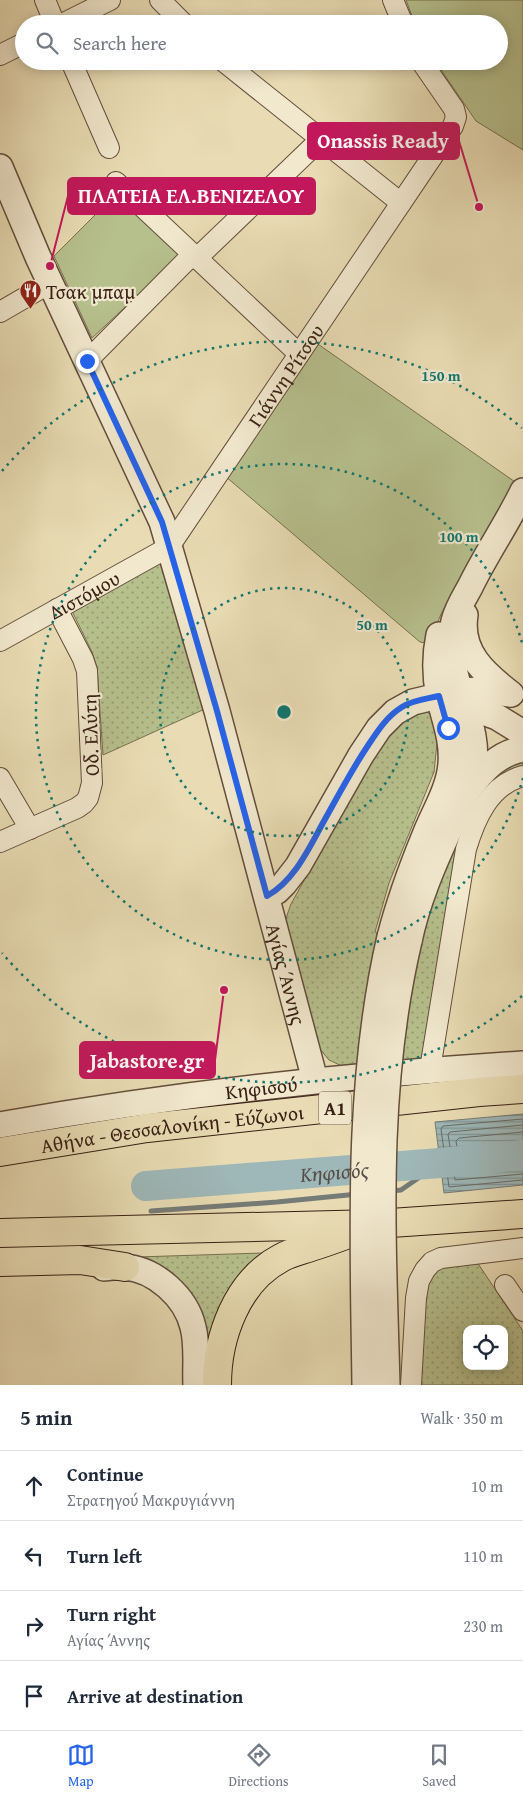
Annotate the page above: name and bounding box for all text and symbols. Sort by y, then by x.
search box [15,15,508,70]
icon: search [33,29,61,57]
text: Search here [73,29,167,57]
callout: Onassis Ready [308,123,459,159]
text: Onassis Ready [317,125,449,156]
callout: ΠΛΑΤΕΙΑ ΕΛ.ΒΕΝΙΖΕΛΟΥ [68,178,315,214]
text: ΠΛΑΤΕΙΑ ΕΛ.ΒΕΝΙΖΕΛΟΥ [78,180,305,211]
place label: Τσακ μπαμ [46,277,135,306]
restaurant icon: Τσακ μπαμ [18,279,42,310]
street label: Γιάννη Ρίτσου [240,318,330,432]
route end [76,350,99,373]
text: 150 m [421,365,461,386]
text: 100 m [439,526,479,547]
street label: Διστόμου [43,563,125,626]
text: 50 m [356,614,388,635]
street label: Οδ. Ελύτη [74,693,106,777]
centre of rings [275,703,293,721]
route start [437,717,460,740]
street label: Αγίας Άννης [259,920,314,1028]
callout: Jabastore.gr [80,1042,215,1078]
text: Jabastore.gr [87,1045,205,1076]
street label: Κηφισού [224,1069,299,1106]
road number: Α1 [319,1092,351,1124]
street label: Αθήνα - Θεσσαλονίκη - Εύζωνοι [38,1097,305,1160]
water label: Κηφισός [298,1153,370,1189]
map controls [463,1325,508,1370]
button: locate [463,1325,508,1370]
text: 5 min [20,1402,72,1433]
text: Walk · 350 m [420,1406,503,1430]
text: Continue [67,1460,144,1488]
icon: ahead [20,1472,48,1500]
text: 10 m [471,1474,503,1498]
text: Στρατηγού Μακρυγιάννη [67,1488,235,1512]
icon: left [20,1542,48,1570]
text: Turn left [67,1542,142,1570]
text: 110 m [463,1544,503,1568]
text: Turn right [67,1600,156,1628]
icon: right [20,1612,48,1640]
text: 230 m [463,1614,503,1638]
text: Αγίας Άννης [67,1628,150,1652]
icon: arrive [20,1682,48,1710]
text: Arrive at destination [67,1682,243,1710]
tab: Map [67,1741,95,1791]
tab: Directions [228,1741,289,1791]
tab: Saved [422,1741,456,1791]

